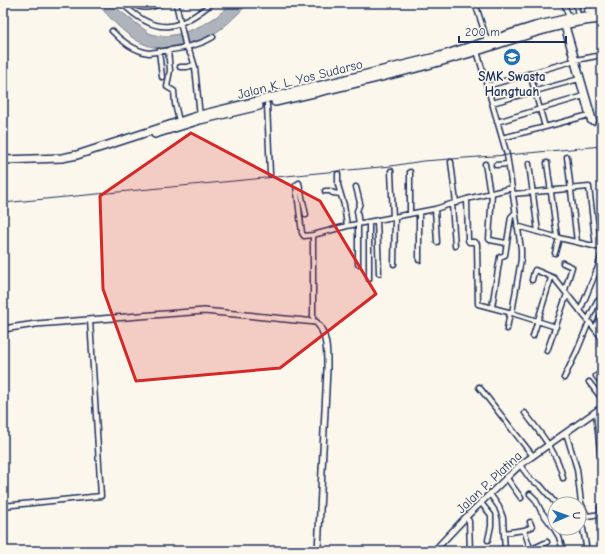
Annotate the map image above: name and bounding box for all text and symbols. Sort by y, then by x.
scale bar [459,18,566,44]
text: 200 m [465,25,500,39]
school or university icon: SMK Swasta Hangtuah [502,47,522,67]
street label: Jalan K. L. Yos Sudarso [236,56,364,102]
place label: SMK Swasta Hangtuah [478,69,546,99]
street label: Jalan P. Platina [453,448,525,516]
north arrow [547,496,587,536]
text: U [570,512,583,520]

